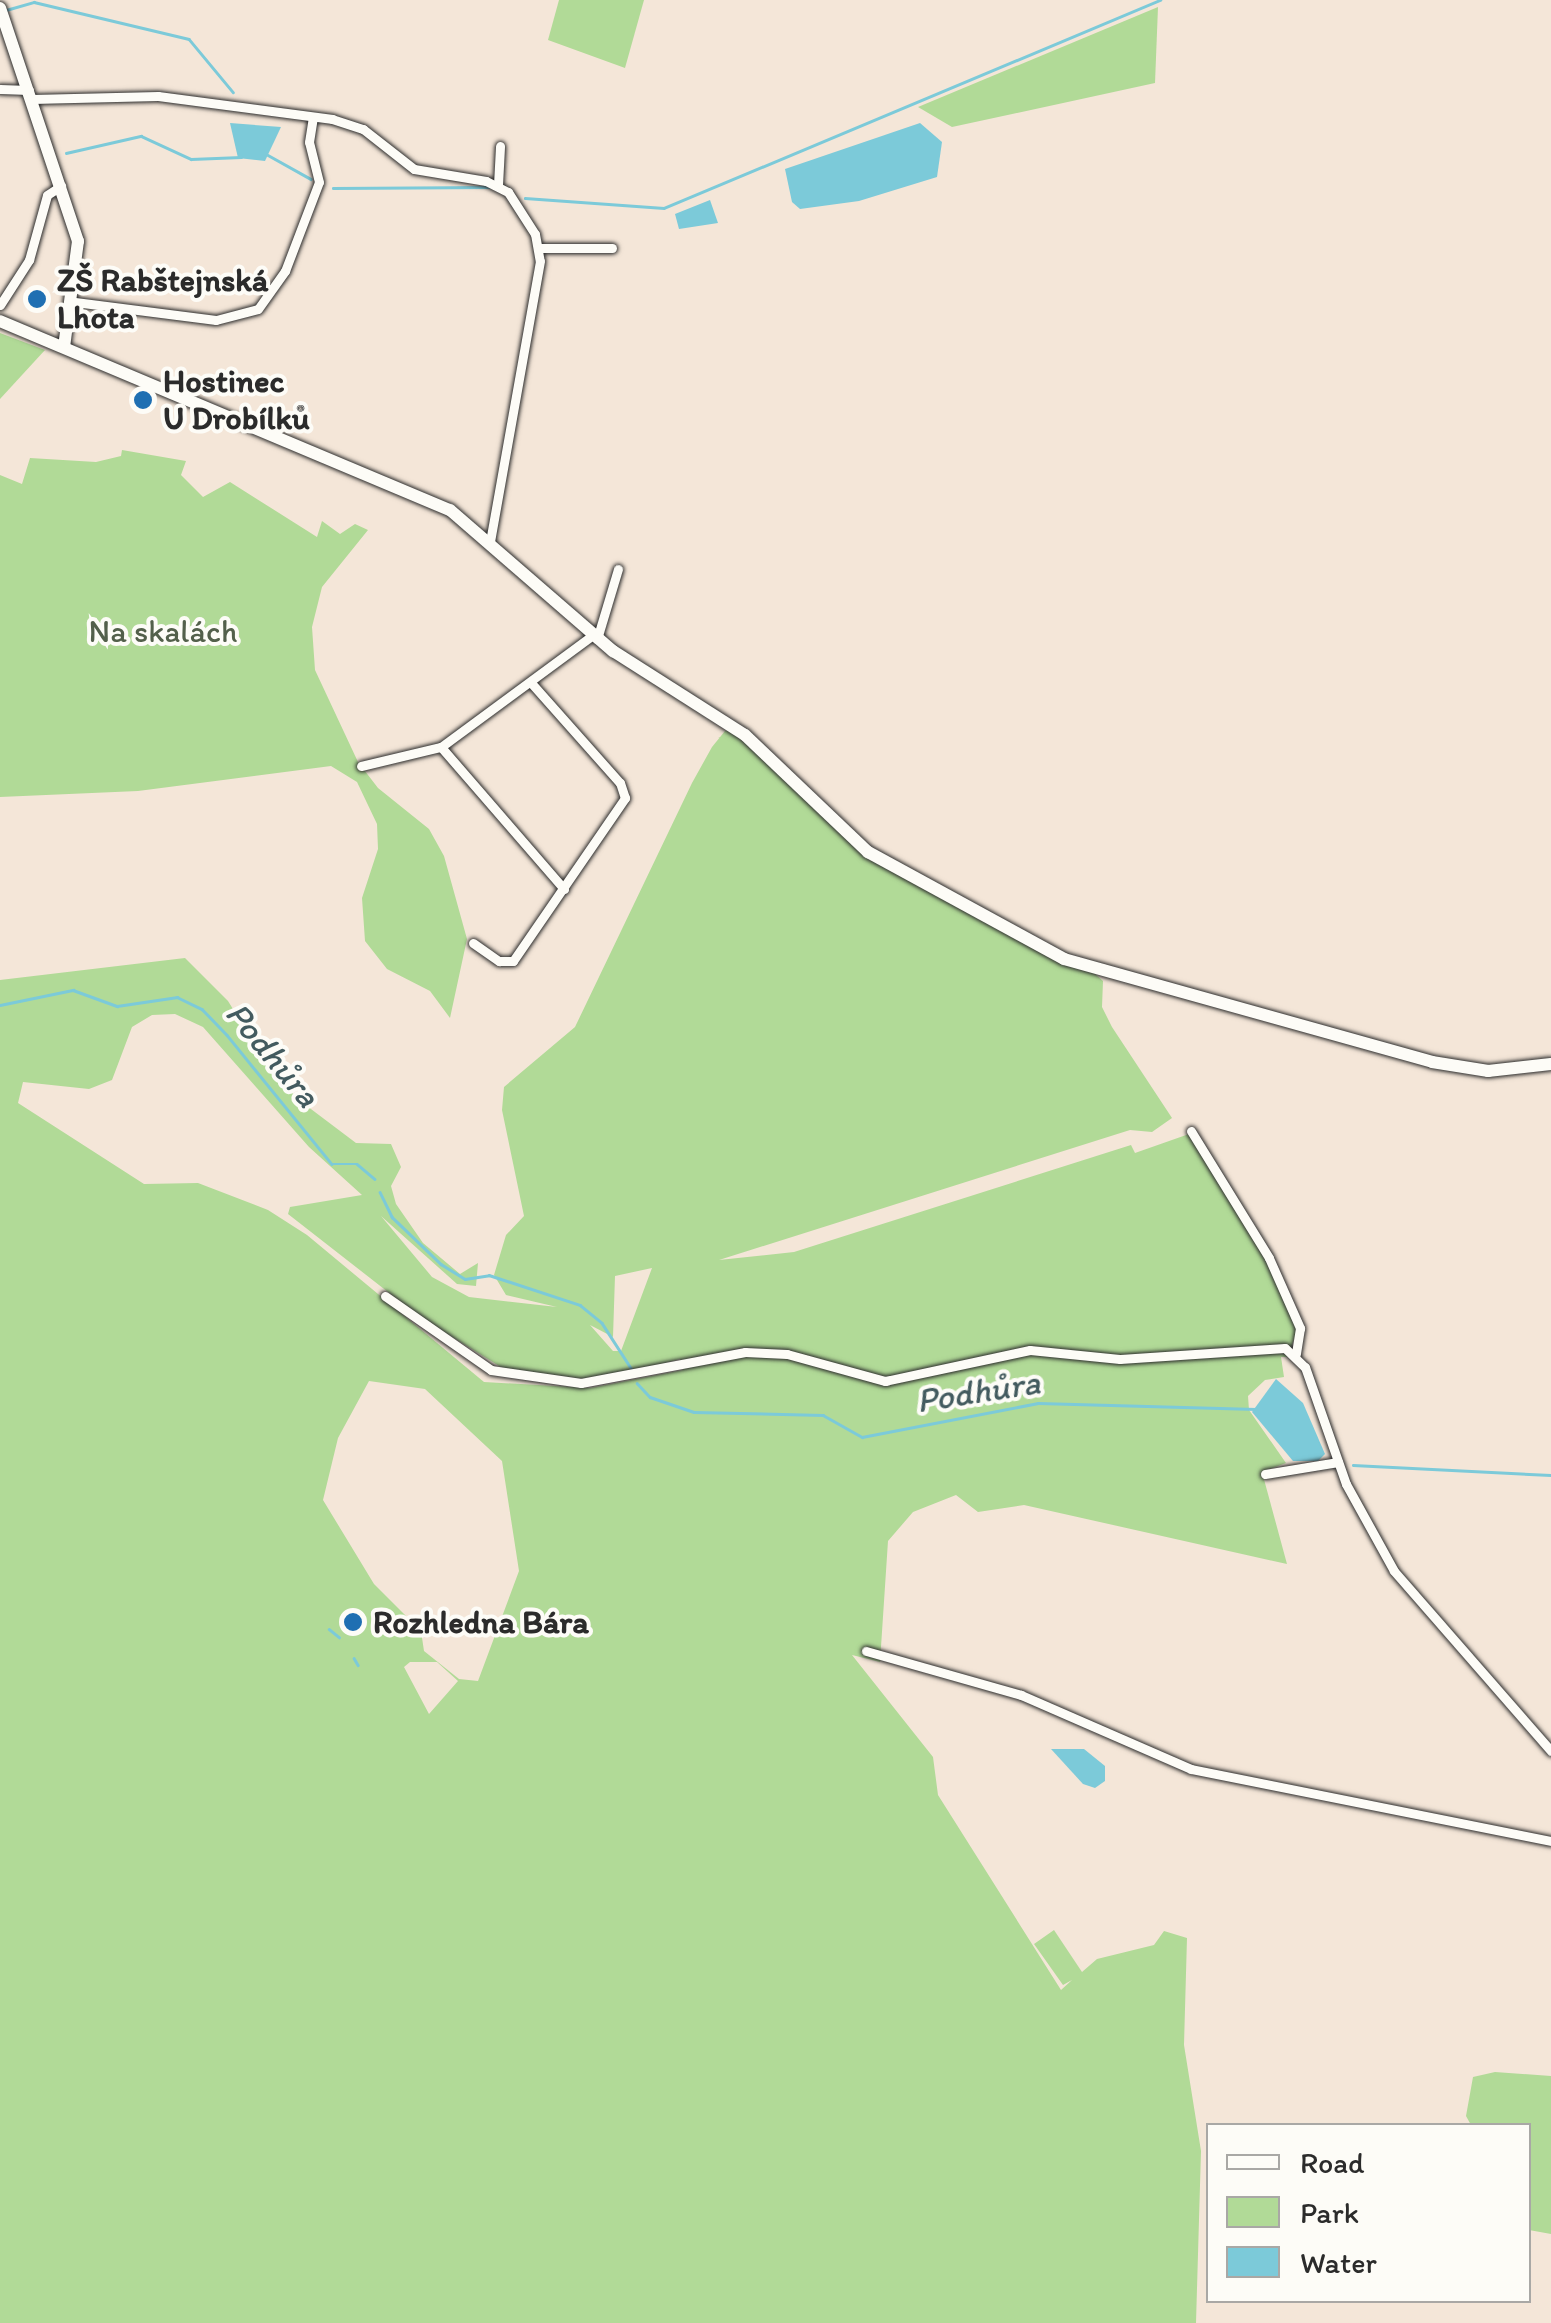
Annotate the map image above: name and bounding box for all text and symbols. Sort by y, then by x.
place label: ZŠ Rabštejnská Lhota [57,262,268,337]
marker: ZŠ Rabštejnská Lhota [26,288,48,310]
place label: Hostinec U Drobílků [163,363,310,438]
marker: Hostinec U Drobílků [132,389,154,411]
park label: Na skalách [88,612,238,650]
water label: Podhůra [217,993,329,1115]
water label: Podhůra [913,1361,1043,1421]
place label: Rozhledna Bára [373,1603,589,1641]
marker: Rozhledna Bára [342,1611,364,1633]
legend [1206,2123,1531,2303]
text: Road [1300,2144,1365,2181]
text: Park [1300,2194,1359,2231]
text: Water [1300,2244,1377,2281]

